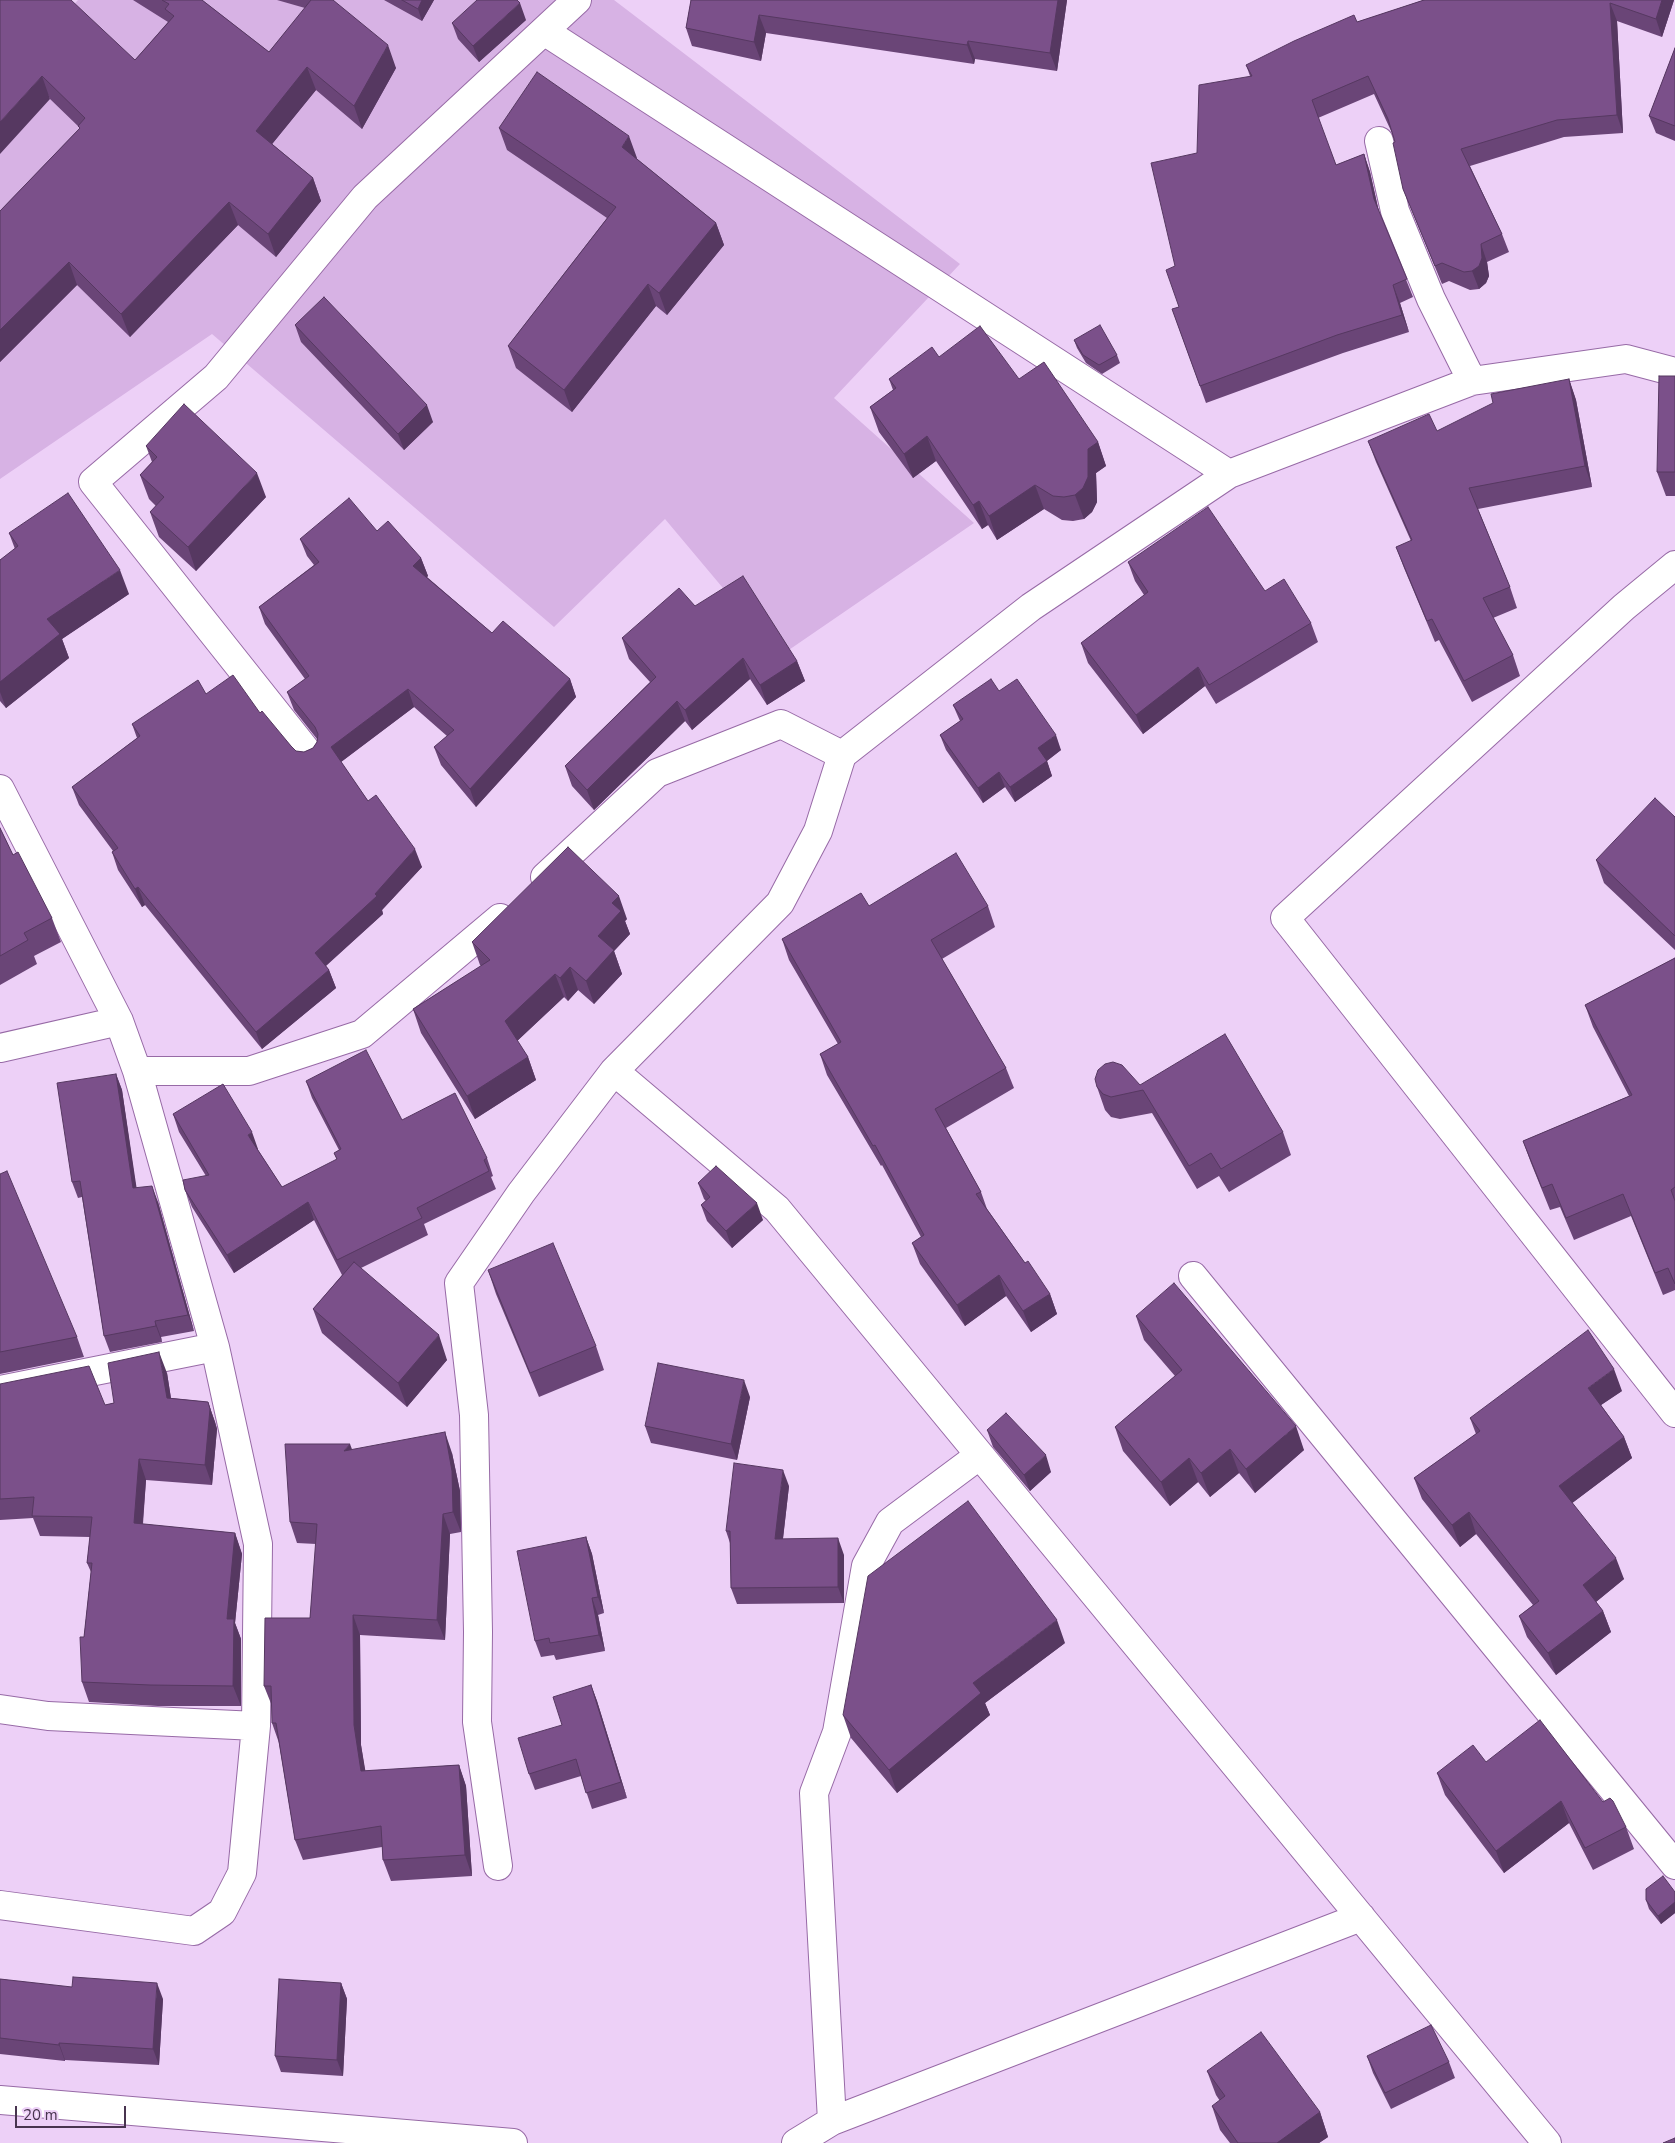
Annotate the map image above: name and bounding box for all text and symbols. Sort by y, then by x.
scale bar [18,2096,129,2128]
text: 20 m [23,2105,58,2125]

